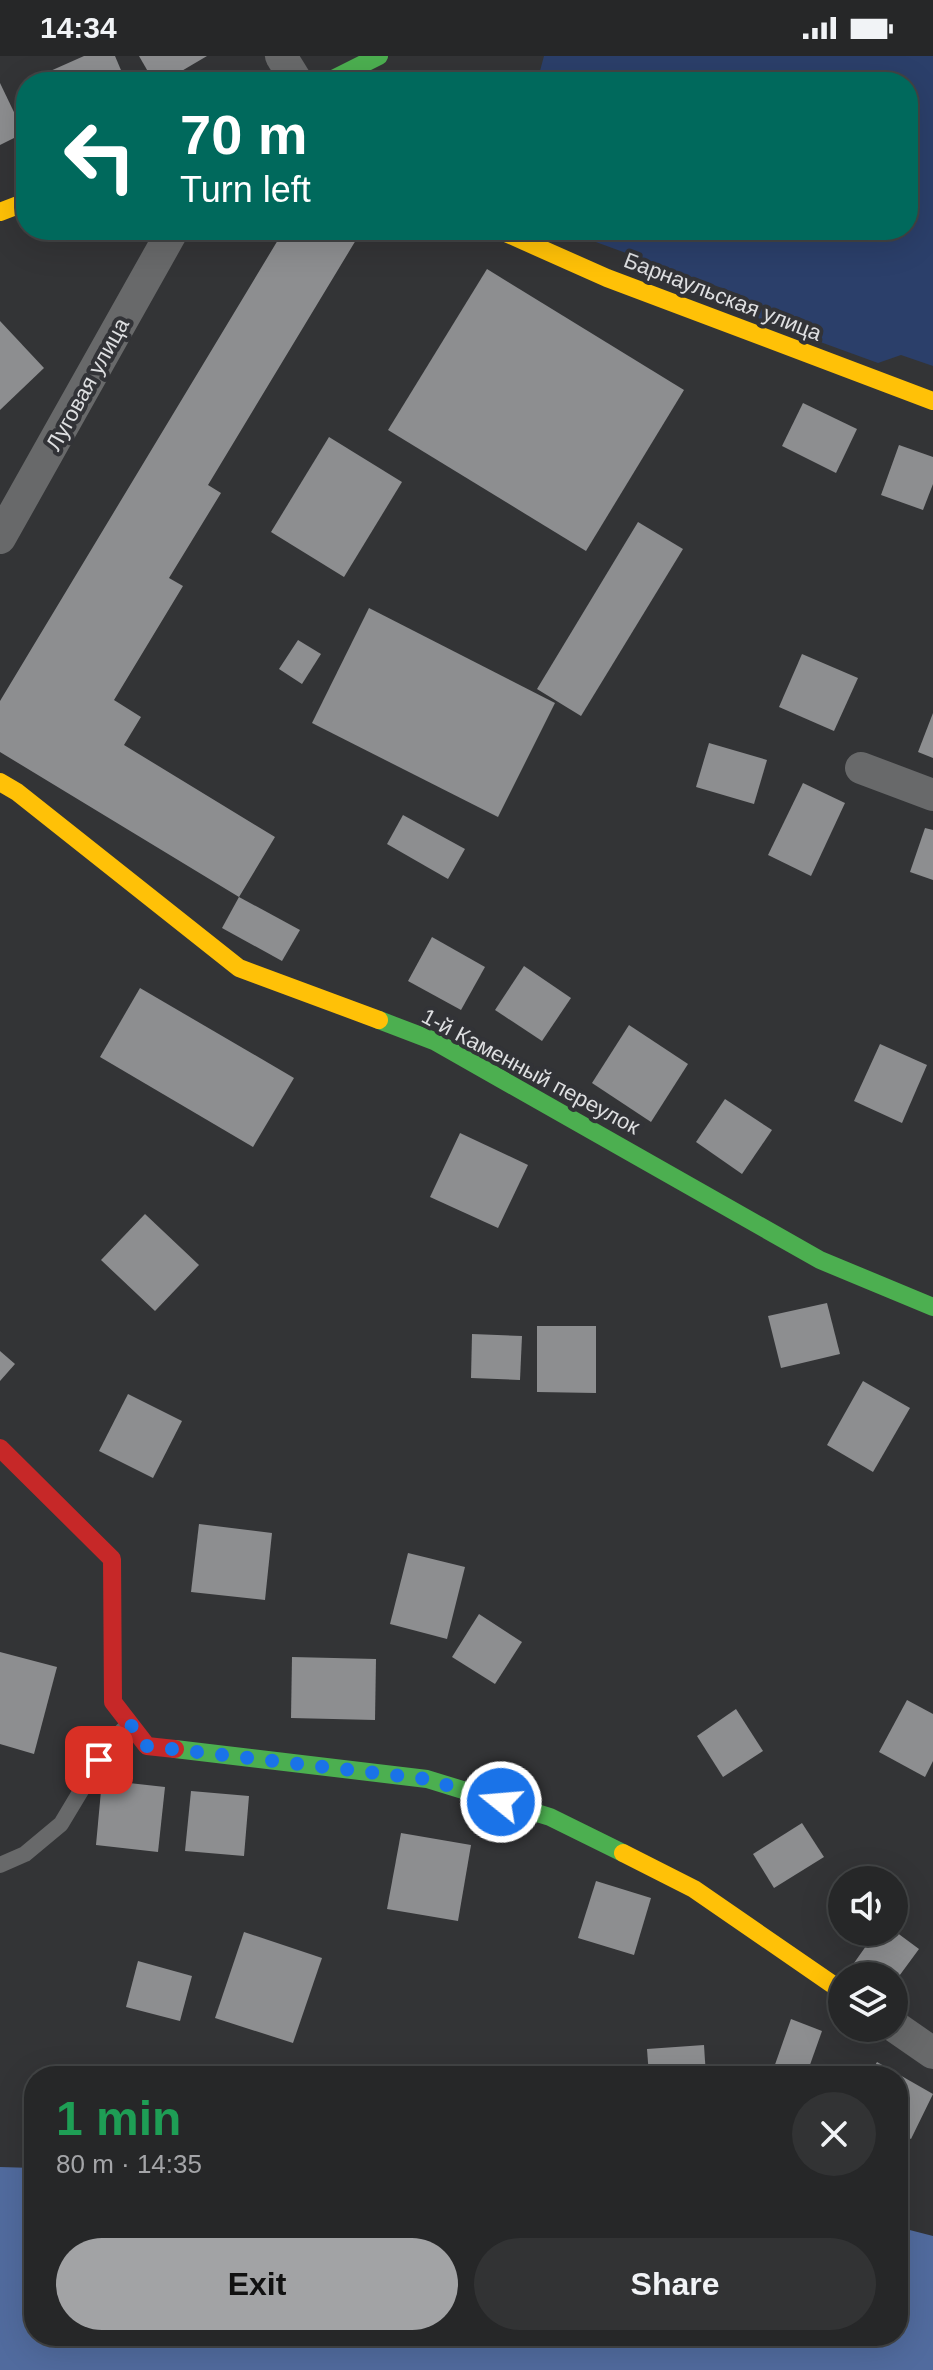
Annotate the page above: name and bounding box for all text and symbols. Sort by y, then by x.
text: 14:34 [40,11,117,44]
text: 70 m [180,103,308,166]
icon: left [48,104,152,208]
text: Turn left [180,169,311,210]
street label: Барнаульская улица [620,247,826,346]
street label: Луговая улица [41,313,135,455]
street label: 1-й Каменный переулок [418,1003,644,1140]
pin [65,1726,133,1794]
icon: arrive [77,1738,121,1782]
position arrow [459,1760,543,1844]
map controls [828,1866,908,2042]
button: sound [828,1866,908,1946]
button: layers [828,1962,908,2042]
text: 1 min [56,2092,181,2145]
button: close [792,2092,876,2176]
text: 80 m · 14:35 [56,2149,202,2179]
button: Exit [56,2238,458,2330]
button: Share [474,2238,876,2330]

